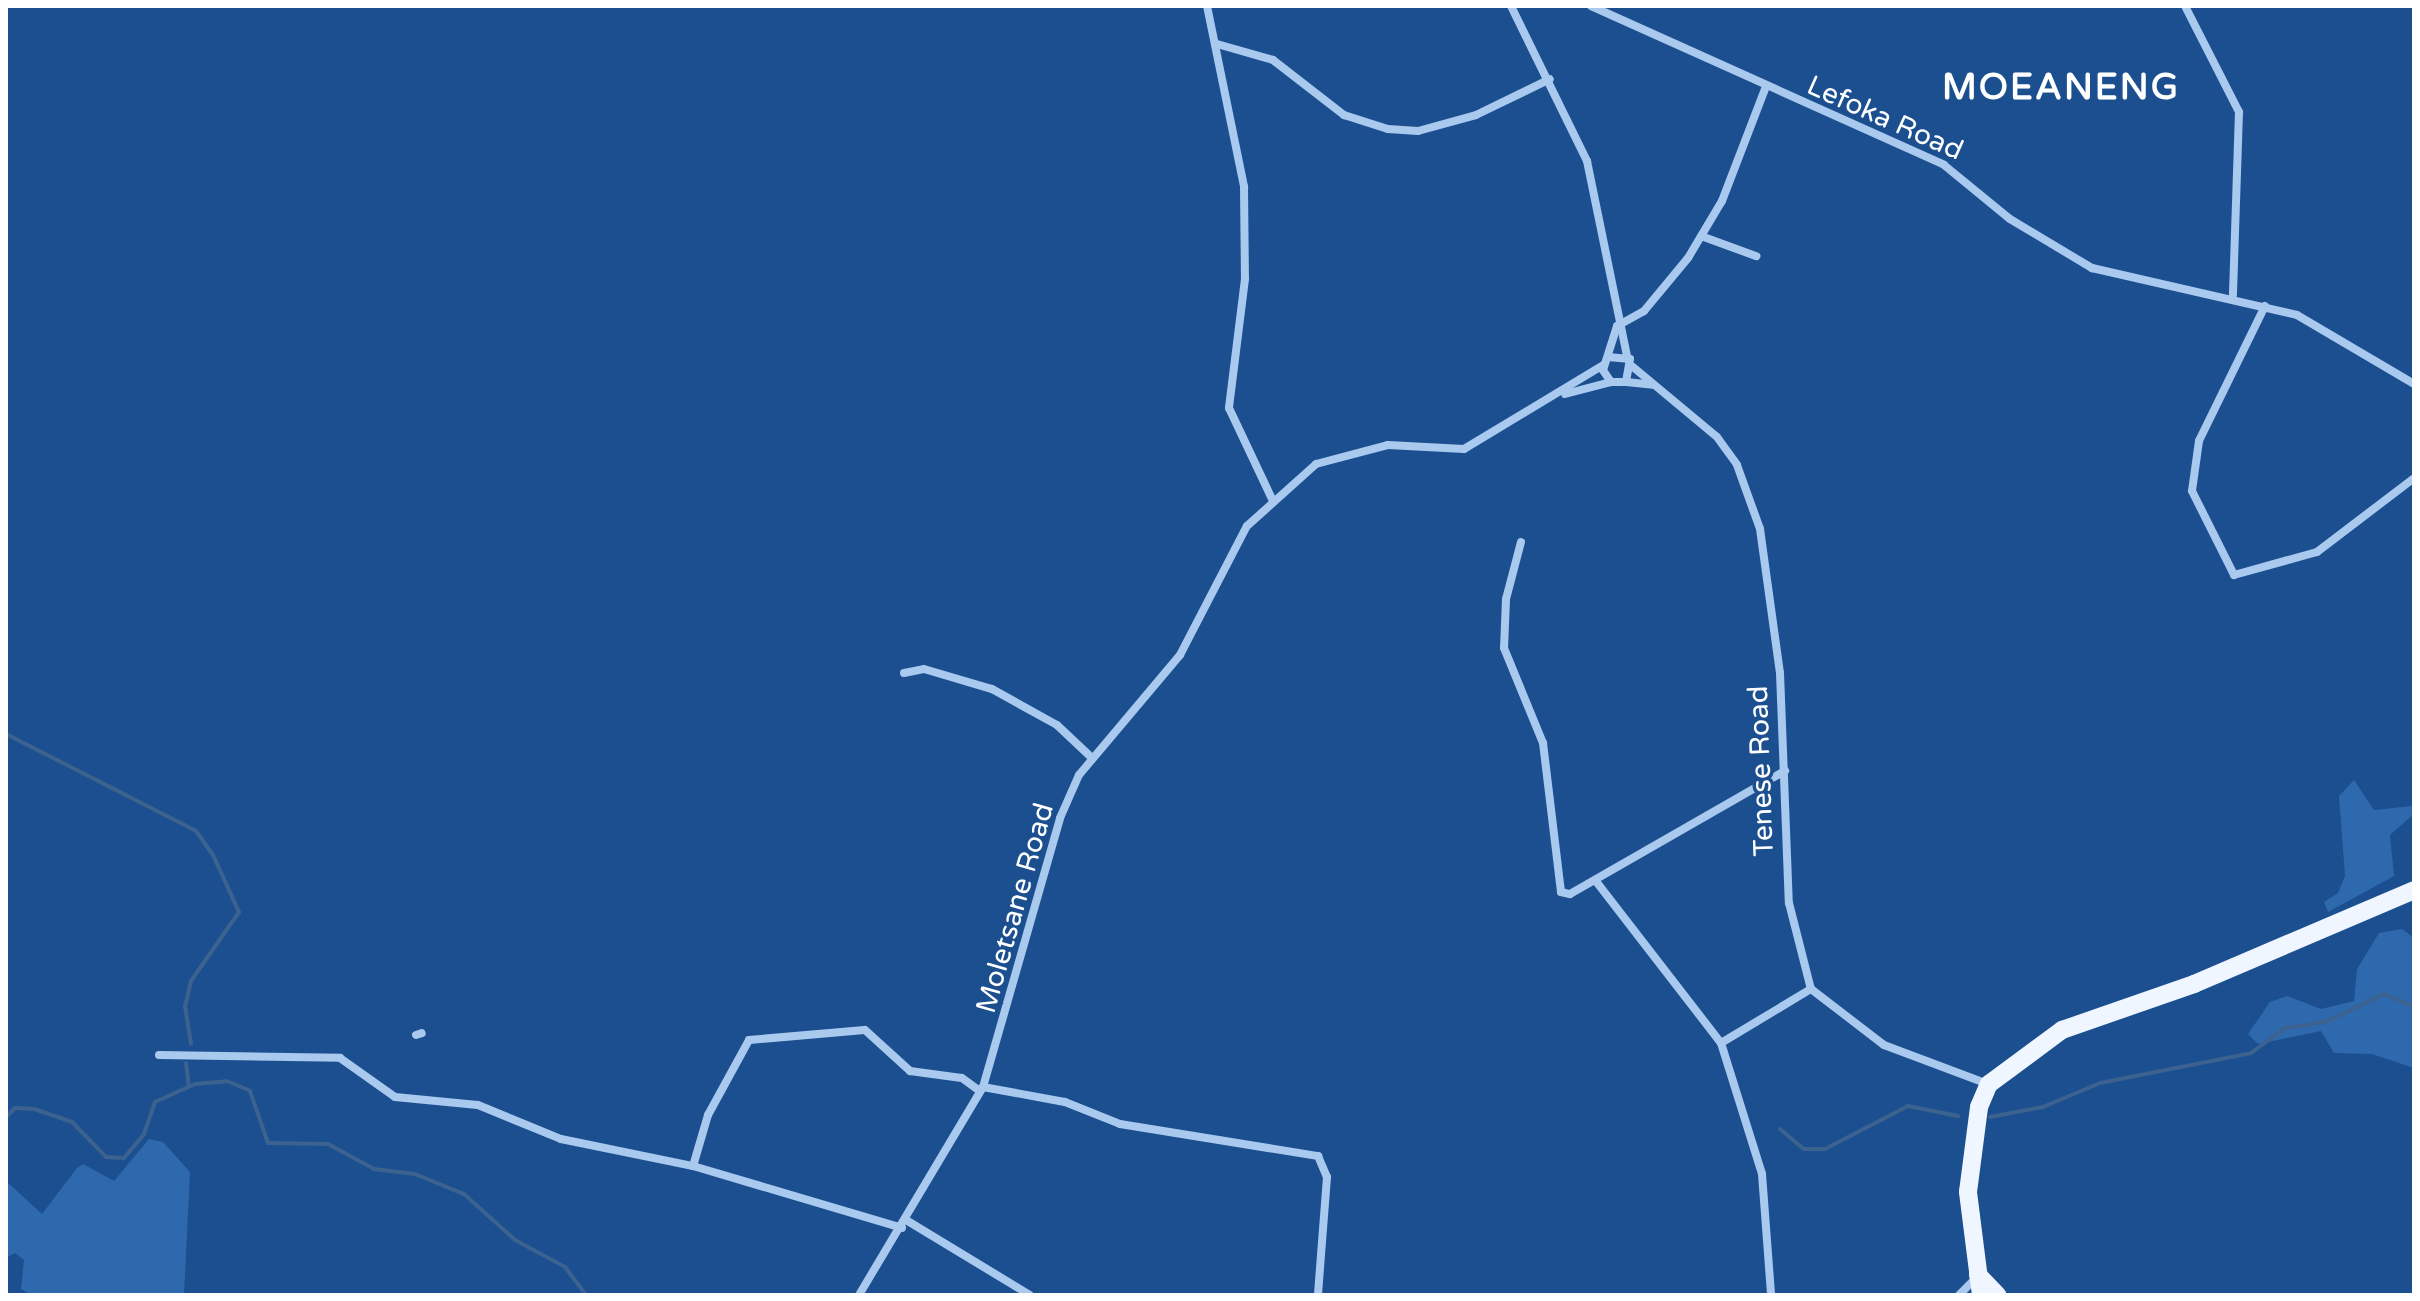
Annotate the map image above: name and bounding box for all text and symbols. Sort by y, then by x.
district label: MOEANENG [1942,66,2180,110]
street label: Lefoka Road [1802,69,1968,167]
street label: Tenese Road [1741,685,1781,857]
street label: Moletsane Road [969,799,1061,1017]

